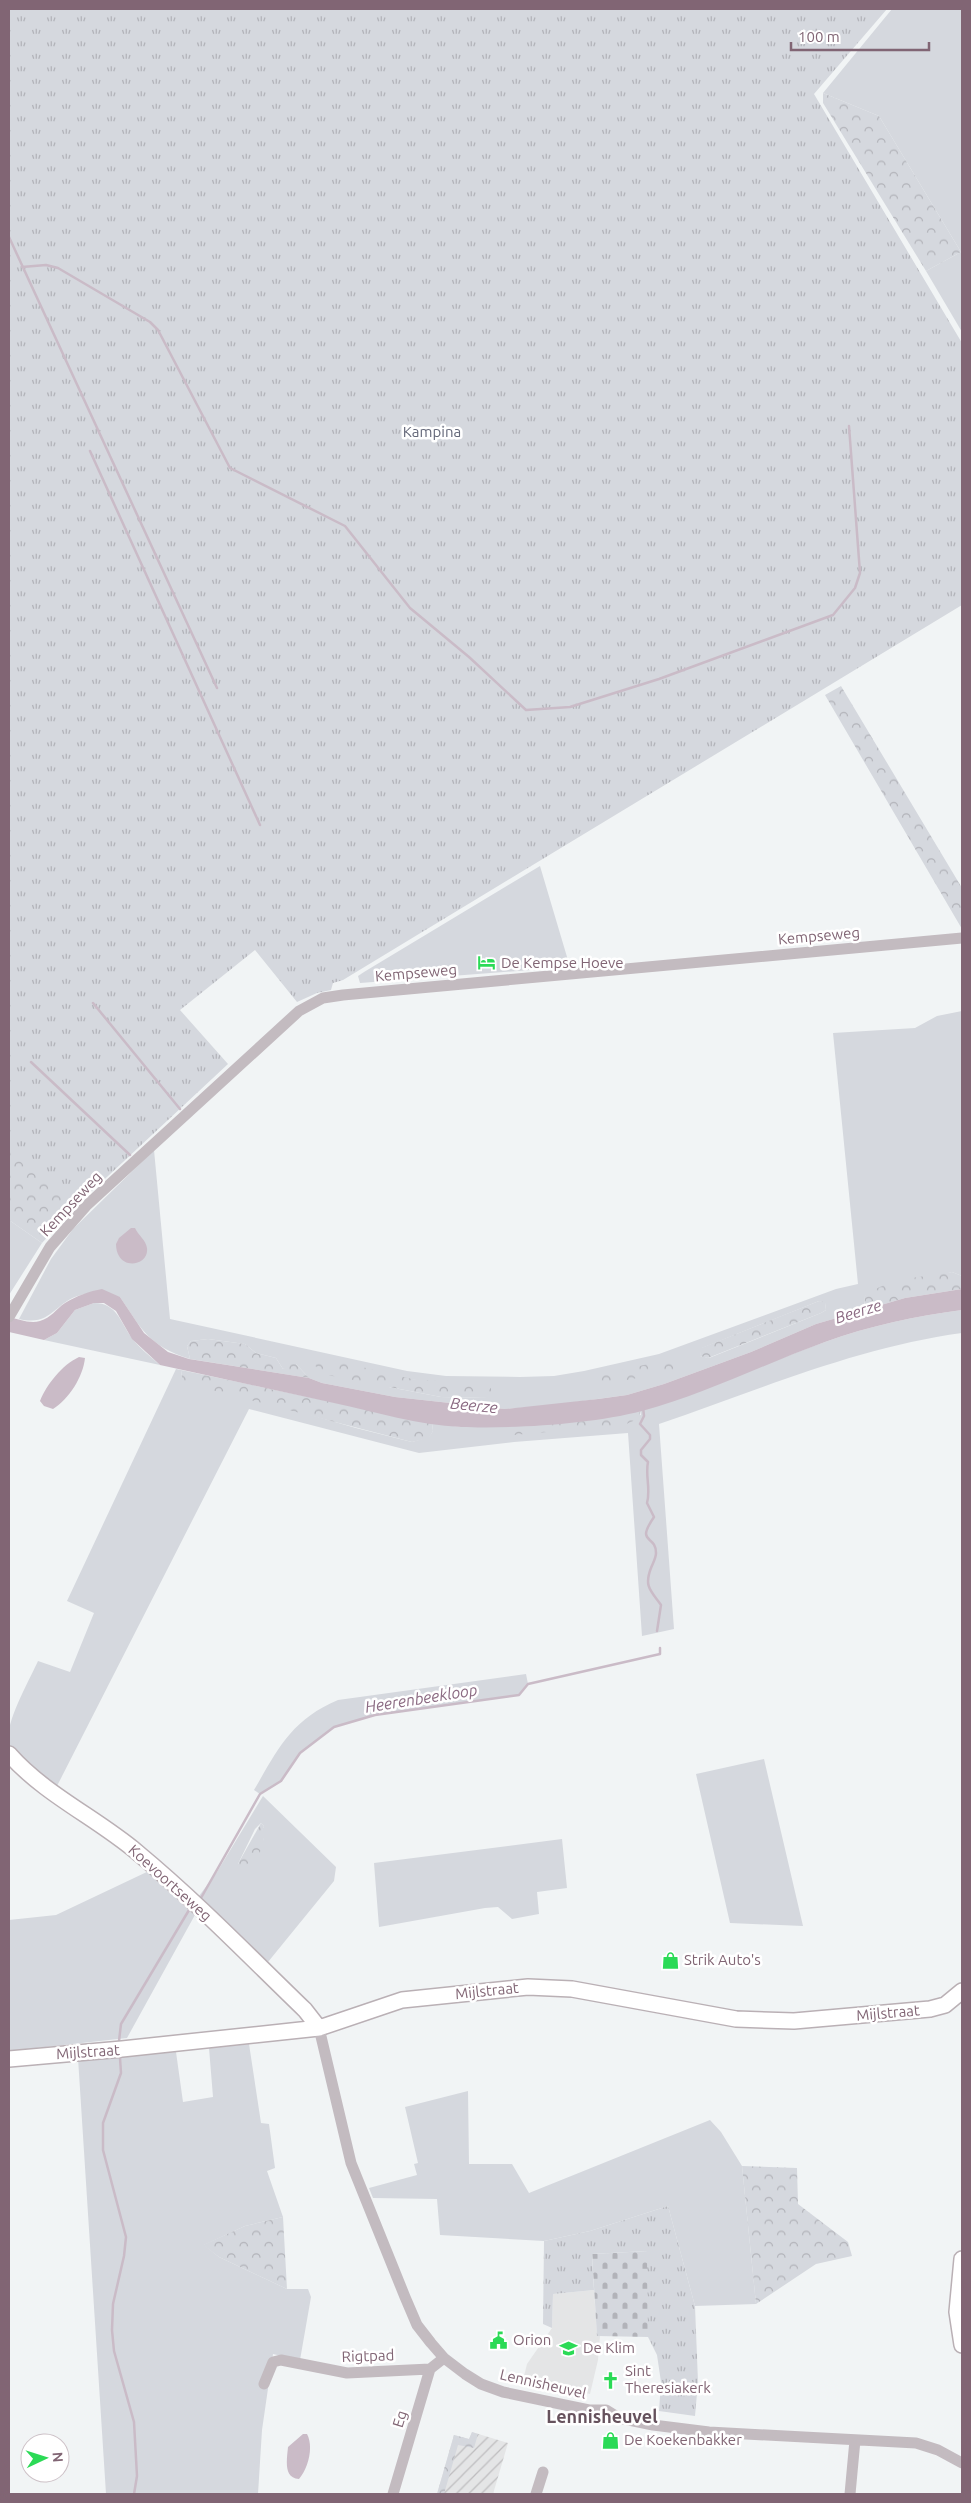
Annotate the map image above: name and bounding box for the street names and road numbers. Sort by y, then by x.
street label: Kempseweg [777,923,861,948]
street label: Kempseweg [374,960,458,985]
street label: Kempseweg [36,1168,105,1240]
street label: Koevoortseweg [125,1841,215,1924]
street label: Mijlstraat [454,1979,520,2002]
street label: Mijlstraat [856,2001,920,2024]
street label: Mijlstraat [56,2041,120,2062]
street label: Rigtpad [341,2346,395,2365]
street label: Lennisheuvel [498,2365,588,2402]
street label: Eg [389,2408,410,2429]

